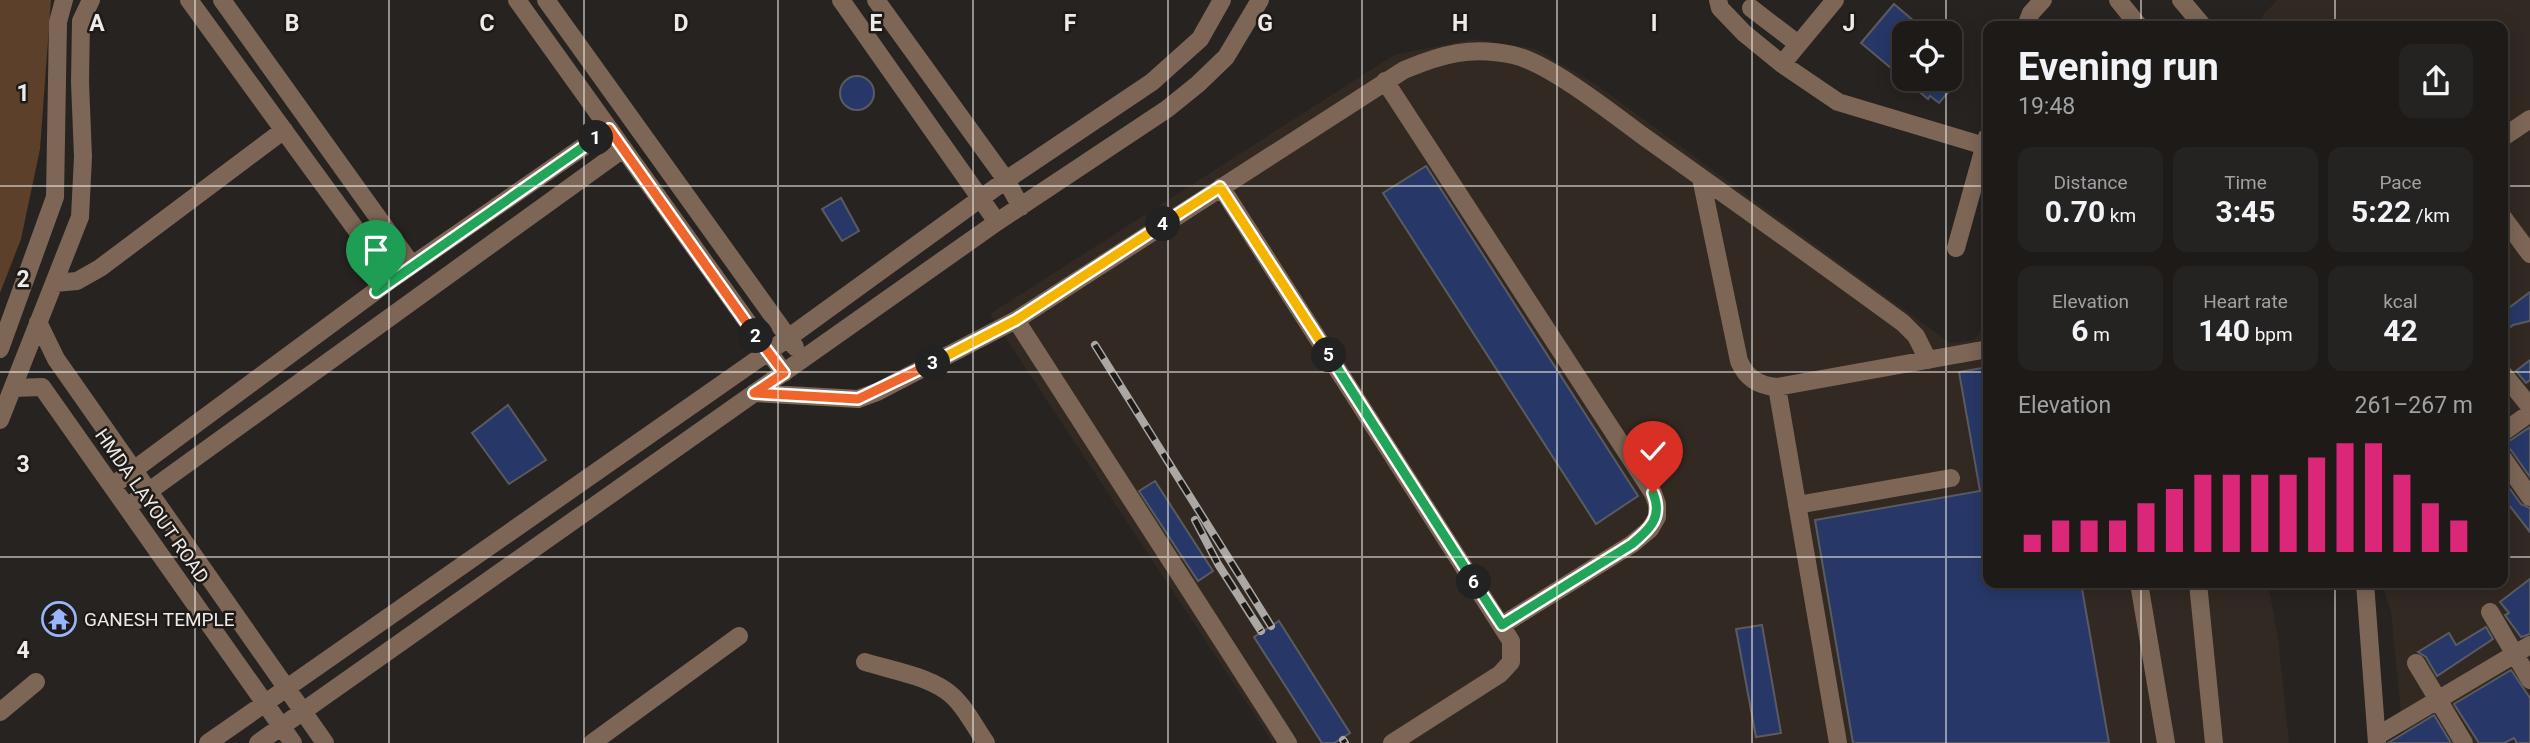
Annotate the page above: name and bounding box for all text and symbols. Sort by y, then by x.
text: A [89,10,105,37]
text: B [285,10,299,37]
text: C [479,10,495,37]
text: D [674,10,688,37]
text: E [870,10,883,37]
text: F [1064,10,1077,37]
text: G [1257,10,1273,37]
text: H [1452,10,1468,37]
text: I [1651,10,1657,37]
text: J [1843,10,1855,37]
map controls [1892,21,1962,91]
button: locate [1892,21,1962,91]
button: share [2399,44,2473,118]
text: Evening run [2018,45,2219,89]
text: 1 [16,80,30,107]
text: 19:48 [2018,93,2075,120]
pin: 1 [578,120,614,156]
text: 1 [590,126,601,149]
text: Distance [2054,171,2127,194]
text: Time [2224,171,2267,194]
text: Pace [2379,171,2422,194]
text: 0.70 [2045,194,2105,229]
text: 3:45 [2215,194,2276,229]
text: 5:22 [2351,194,2411,229]
text: km [2105,204,2136,227]
text: /km [2411,204,2450,227]
pin: 4 [1146,206,1180,242]
text: 4 [1157,212,1168,235]
pin [346,220,406,292]
icon: arrive [357,231,395,269]
text: 2 [16,266,30,293]
text: Elevation [2052,290,2129,313]
text: Heart rate [2203,290,2288,313]
text: kcal [2383,290,2418,313]
text: 6 [2071,313,2088,348]
text: 140 [2198,313,2250,348]
text: 42 [2383,313,2418,348]
pin: 2 [738,318,774,354]
text: m [2088,323,2110,346]
text: bpm [2250,323,2293,346]
text: 2 [750,324,761,347]
pin: 5 [1312,338,1346,372]
text: 5 [1323,343,1334,366]
pin: 3 [916,346,950,380]
text: 3 [927,351,938,374]
text: Elevation [2018,392,2111,419]
text: 261–267 m [2354,392,2473,419]
pin [1623,421,1683,493]
street label: HMDA LAYOUT ROAD [90,424,214,588]
icon: check [1634,432,1672,470]
text: 3 [16,451,30,478]
pin: 6 [1456,564,1492,600]
text: 6 [1468,570,1479,593]
temple icon: GANESH TEMPLE [40,600,78,638]
place label: GANESH TEMPLE [84,608,235,631]
text: 4 [16,637,30,664]

